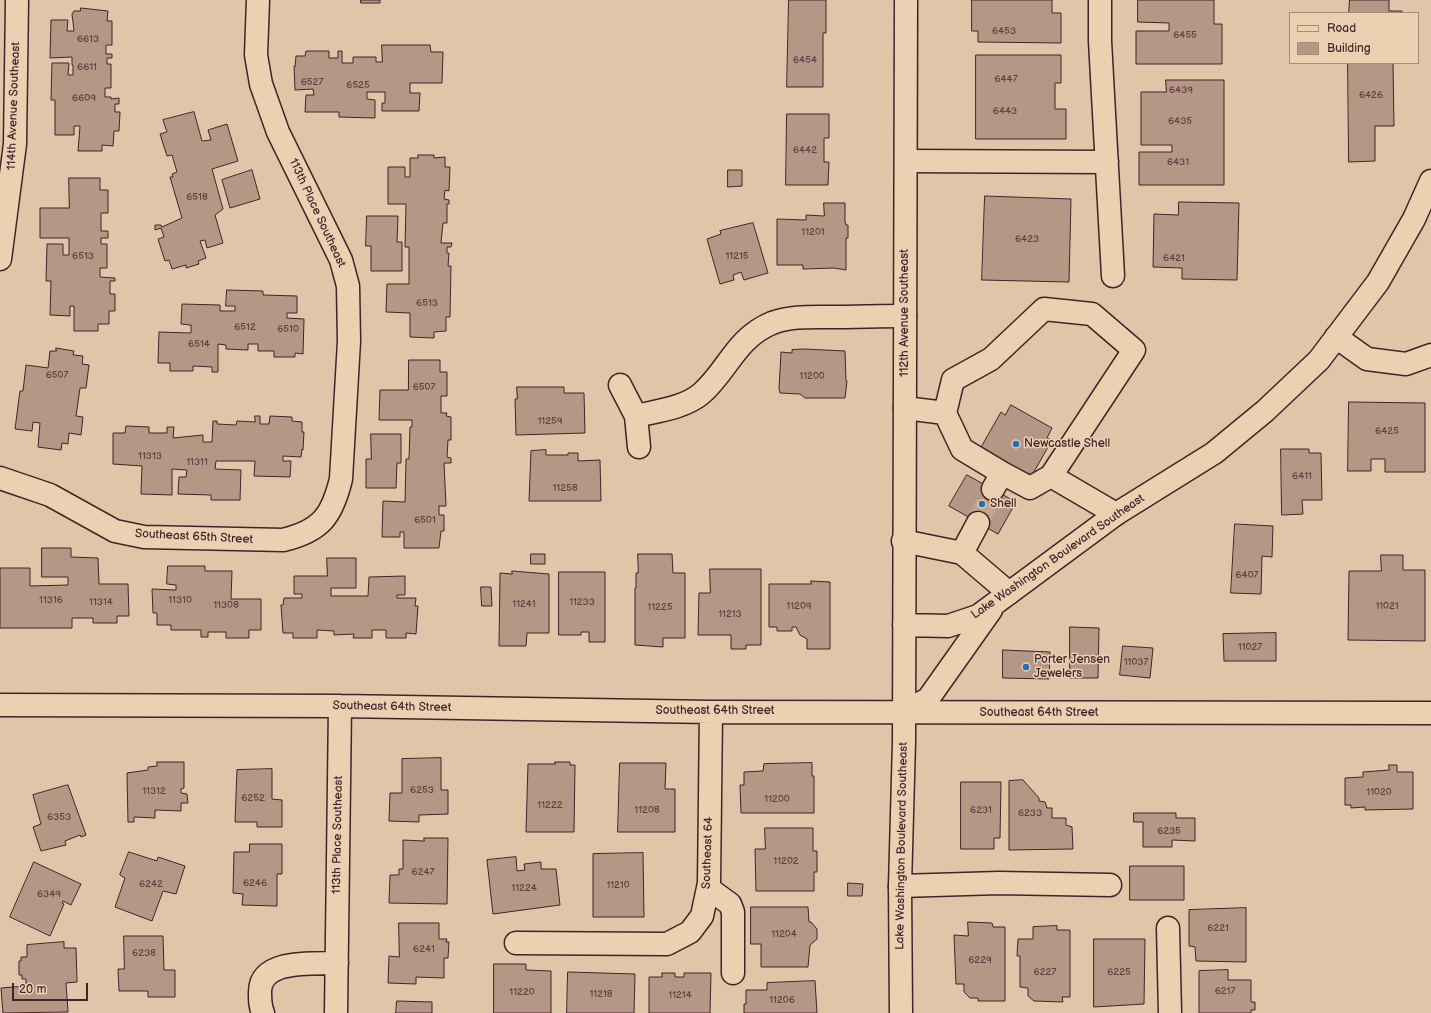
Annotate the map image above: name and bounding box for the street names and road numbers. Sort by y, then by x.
street label: 114th Avenue Southeast [5,42,23,170]
street label: 113th Place Southeast [285,156,349,270]
street label: 112th Avenue Southeast [898,249,912,377]
street label: Lake Washington Boulevard Southeast [969,491,1147,623]
street label: Southeast 65th Street [134,527,254,547]
street label: Southeast 64th Street [332,699,452,715]
street label: Southeast 64th Street [656,704,774,718]
street label: Southeast 64th Street [980,706,1098,720]
street label: Lake Washington Boulevard Southeast [893,742,911,950]
street label: 113th Place Southeast [330,776,346,894]
street label: Southeast 64 [700,817,716,889]

